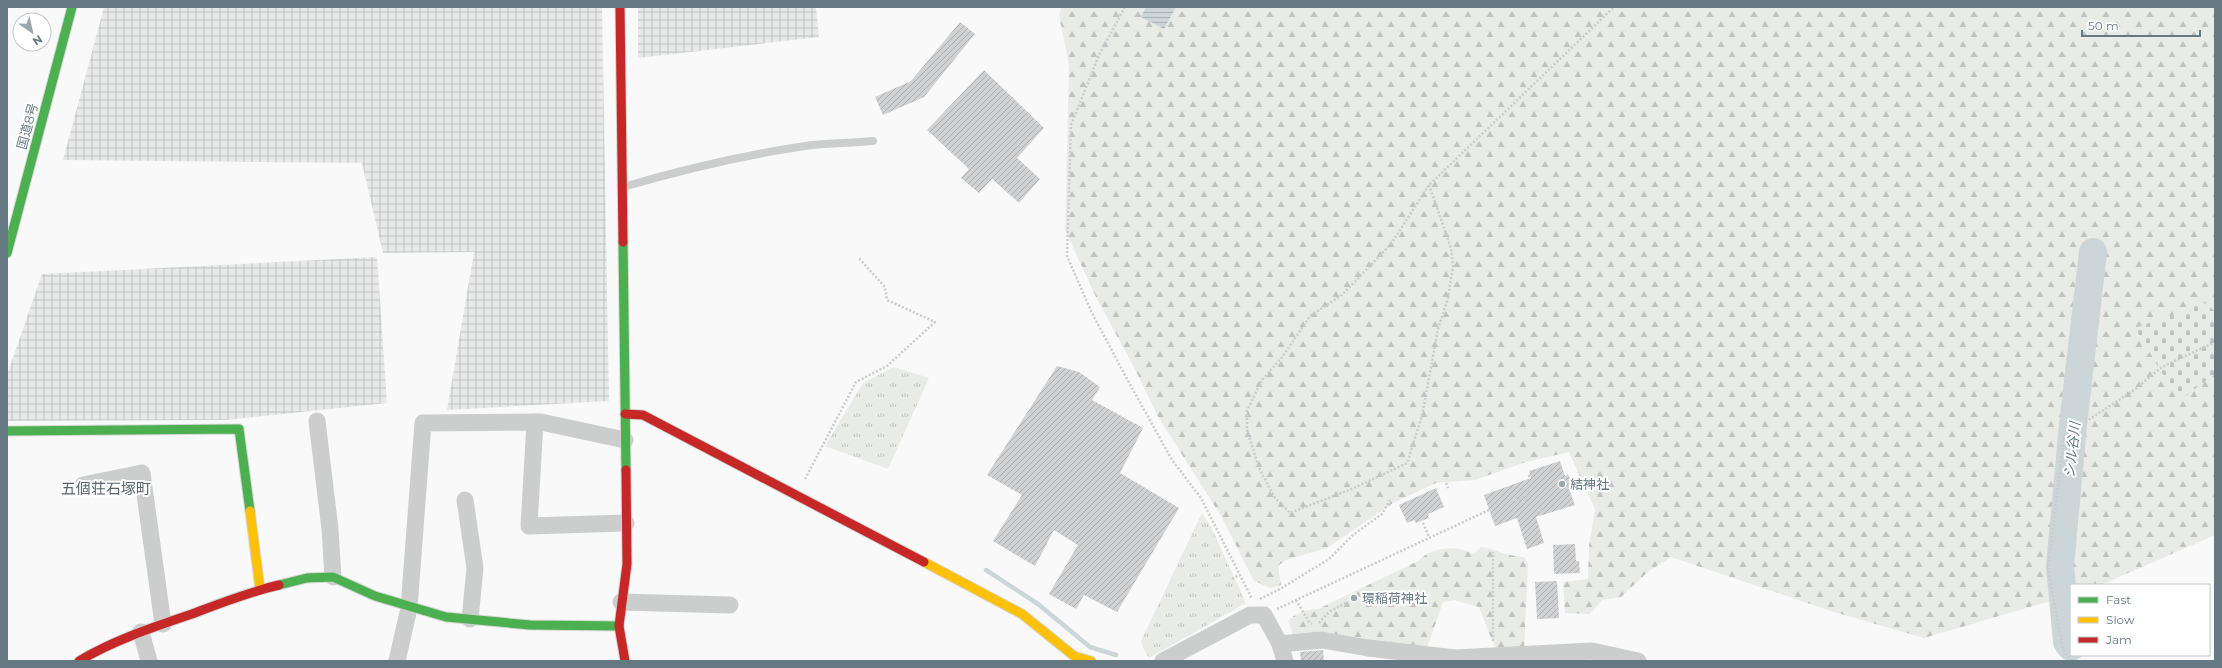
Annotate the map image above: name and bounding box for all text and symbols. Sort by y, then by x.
north arrow [12,12,52,52]
scale bar [2082,12,2200,38]
text: 50 m [2088,18,2119,33]
text: N [30,32,45,49]
street label: 国道8号 [13,101,41,151]
water label: シル谷川 [2060,419,2084,479]
place label: 結神社 [1570,476,1609,492]
district label: 五個荘石塚町 [61,479,151,498]
marker: 結神社 [1557,479,1567,489]
legend [2070,584,2210,656]
place label: 環稲荷神社 [1362,590,1427,606]
text: Fast [2106,592,2131,607]
marker: 環稲荷神社 [1349,593,1359,603]
text: Slow [2106,612,2135,627]
text: Jam [2105,632,2132,647]

